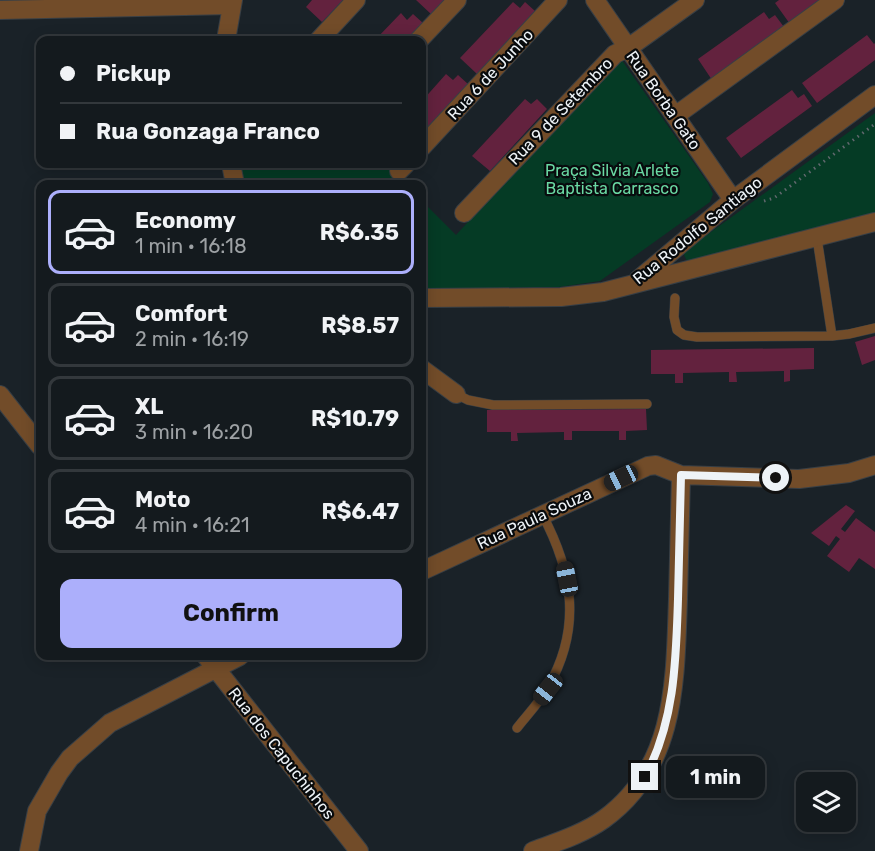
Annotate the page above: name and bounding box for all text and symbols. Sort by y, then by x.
street label: Rua 6 de Junho [443,25,537,124]
street label: Rua Borba Gato [622,47,705,153]
street label: Rua 9 de Setembro [504,54,616,169]
text: Pickup [96,60,171,87]
text: Rua Gonzaga Franco [96,118,320,145]
park label: Praça Silvia Arlete Baptista Carrasco [545,161,679,198]
street label: Rua Rodolfo Santiago [629,173,766,288]
icon: car [63,205,117,259]
text: Economy [135,207,236,234]
text: R$6.35 [320,219,399,246]
text: 1 min · 16:18 [135,234,247,258]
icon: car [63,298,117,352]
text: Comfort [135,300,227,327]
text: R$8.57 [321,312,399,339]
text: 2 min · 16:19 [135,327,249,351]
icon: car [63,391,117,445]
text: XL [135,393,163,420]
text: R$10.79 [311,405,399,432]
text: 3 min · 16:20 [135,420,253,444]
car [601,462,641,494]
route start [762,464,789,491]
icon: car [63,484,117,538]
street label: Rua Paula Souza [474,484,594,553]
text: Moto [135,486,190,513]
text: R$6.47 [322,498,399,525]
text: 4 min · 16:21 [135,513,250,537]
car [555,560,579,598]
button: Confirm [60,579,402,648]
car [530,669,566,709]
street label: Rua dos Capuchinhos [224,684,339,823]
callout: 1 min [666,756,765,798]
route end [631,763,658,790]
text: 1 min [690,765,741,789]
map controls [796,772,856,832]
button: layers [796,772,856,832]

